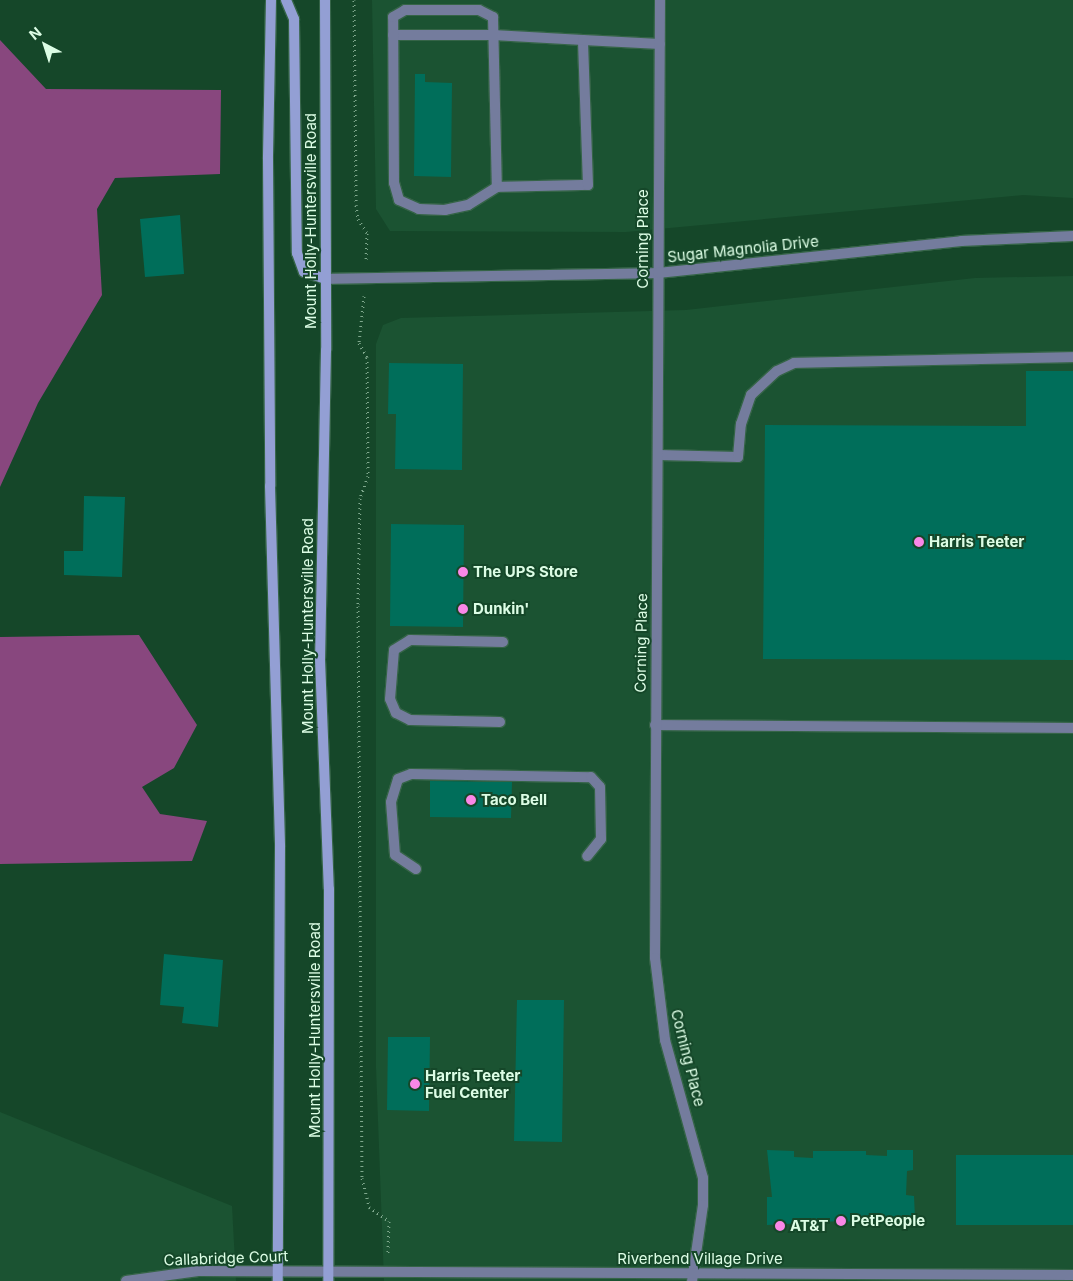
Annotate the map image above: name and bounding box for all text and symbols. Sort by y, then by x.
north arrow [20,20,70,70]
text: N [25,23,45,43]
street label: Mount Holly-Huntersville Road [302,113,320,329]
street label: Corning Place [634,189,652,289]
street label: Sugar Magnolia Drive [666,232,820,266]
street label: Mount Holly-Huntersville Road [299,518,317,734]
place label: Harris Teeter [929,533,1024,551]
marker: Harris Teeter [913,536,925,548]
place label: The UPS Store [473,563,578,581]
marker: The UPS Store [457,566,469,578]
street label: Corning Place [631,593,651,693]
place label: Dunkin' [473,600,529,618]
marker: Dunkin' [457,603,469,615]
place label: Taco Bell [481,791,547,809]
marker: Taco Bell [465,794,477,806]
street label: Mount Holly-Huntersville Road [306,922,324,1138]
street label: Corning Place [667,1008,709,1108]
place label: Harris Teeter Fuel Center [425,1066,520,1101]
marker: Harris Teeter Fuel Center [409,1078,421,1090]
place label: PetPeople [851,1212,925,1230]
marker: PetPeople [835,1215,847,1227]
place label: AT&T [790,1217,829,1235]
marker: AT&T [774,1220,786,1232]
street label: Callabridge Court [163,1247,289,1269]
street label: Riverbend Village Drive [617,1250,783,1268]

